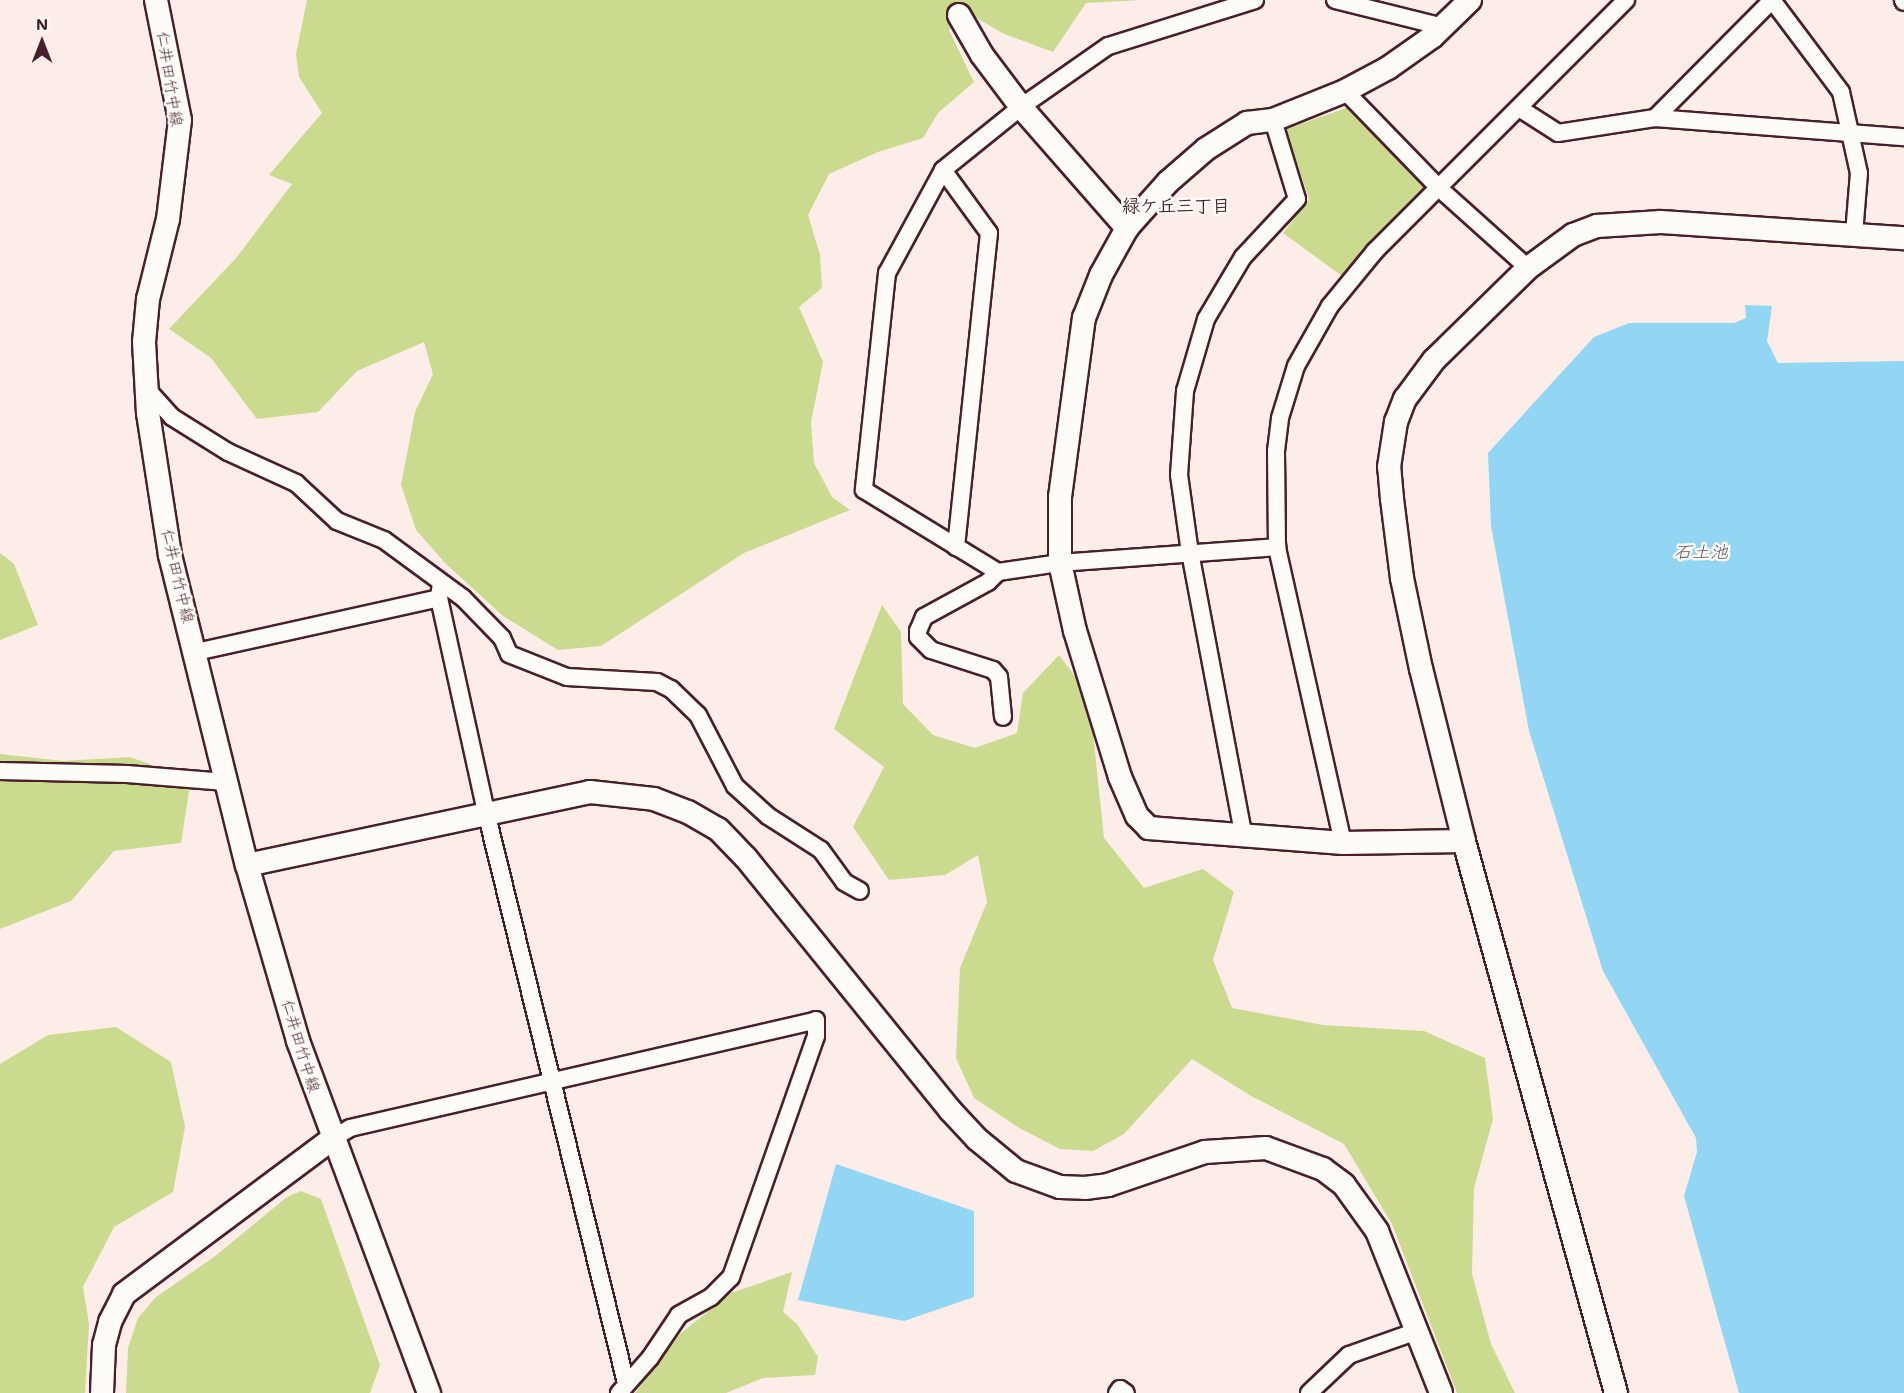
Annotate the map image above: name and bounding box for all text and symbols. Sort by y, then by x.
north arrow [12,12,72,72]
text: N [36,13,48,34]
street label: 仁井田竹中線 [153,30,187,128]
district label: 緑ケ丘三丁目 [1122,194,1230,216]
street label: 仁井田竹中線 [158,527,198,625]
water label: 石土池 [1674,540,1728,562]
street label: 仁井田竹中線 [278,997,324,1095]

